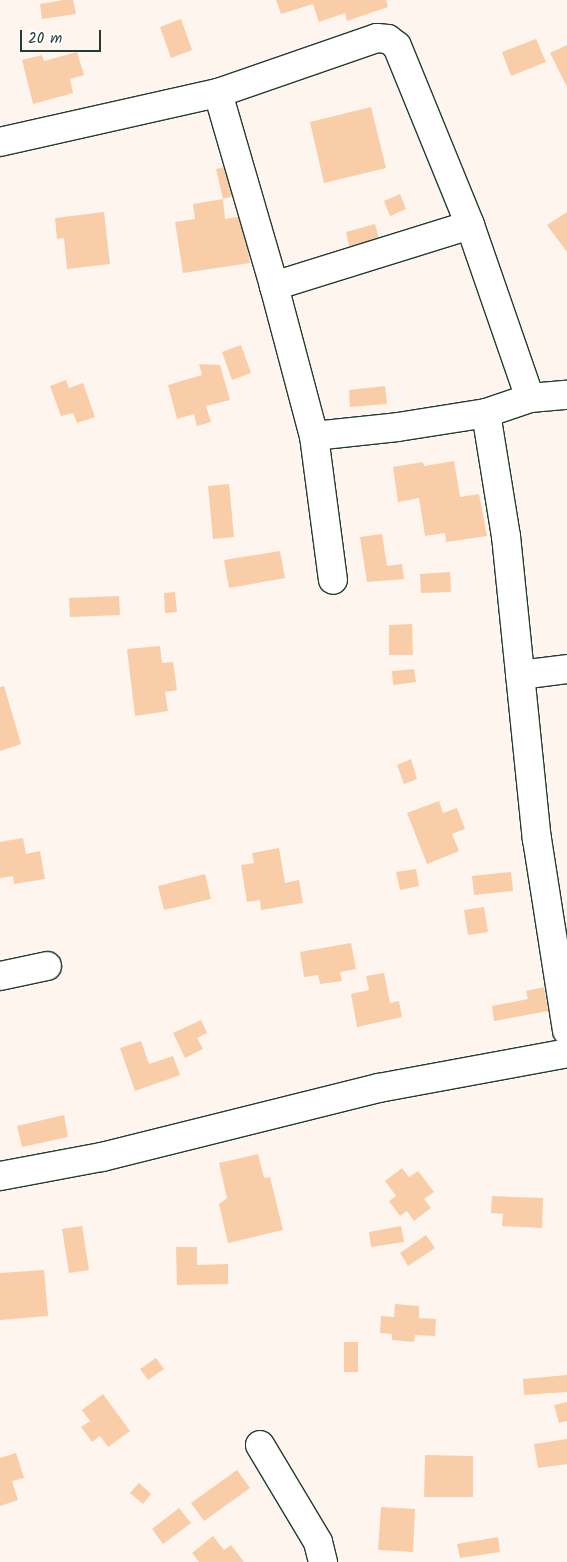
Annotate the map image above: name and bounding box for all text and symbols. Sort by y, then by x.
scale bar [22,20,104,52]
text: 20 m [28,27,62,51]

